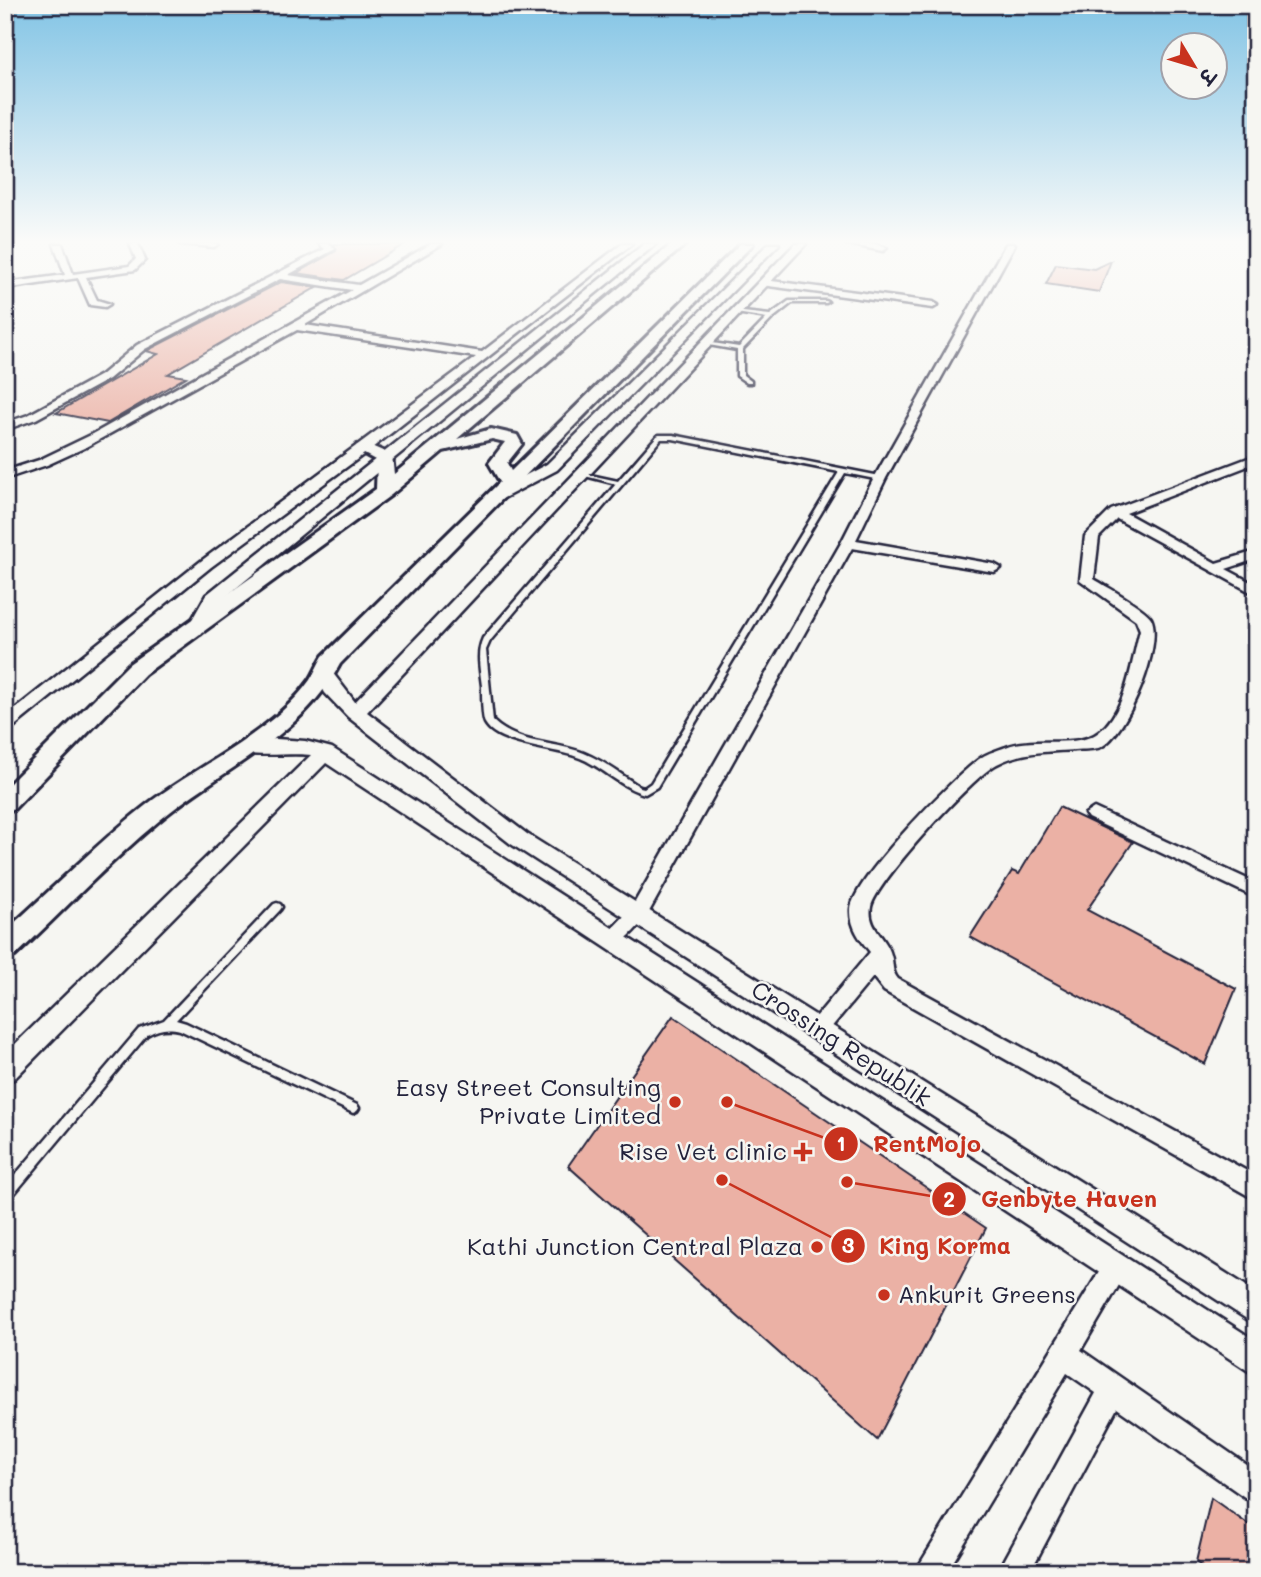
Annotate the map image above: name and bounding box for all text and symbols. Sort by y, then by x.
north arrow [1160,32,1230,102]
text: उ [1193,63,1223,91]
street label: Crossing Republik [746,973,938,1113]
place label: Easy Street Consulting Private Limited [396,1071,661,1130]
marker: Easy Street Consulting Private Limited [667,1094,683,1110]
callout: RentMojo [824,1122,995,1166]
text: RentMojo [873,1128,981,1158]
text: 1 [836,1129,846,1156]
place label: Rise Vet clinic [619,1135,787,1166]
marker: Rise Vet clinic [793,1142,813,1162]
callout: Genbyte Haven [932,1177,1171,1221]
text: Genbyte Haven [981,1183,1157,1213]
text: 2 [943,1185,955,1212]
callout: King Korma [831,1224,1025,1268]
place label: Kathi Junction Central Plaza [467,1230,803,1261]
text: King Korma [879,1230,1011,1260]
text: 3 [842,1231,854,1258]
marker: Kathi Junction Central Plaza [809,1239,825,1255]
place label: Ankurit Greens [898,1278,1076,1309]
marker: Ankurit Greens [876,1287,892,1303]

